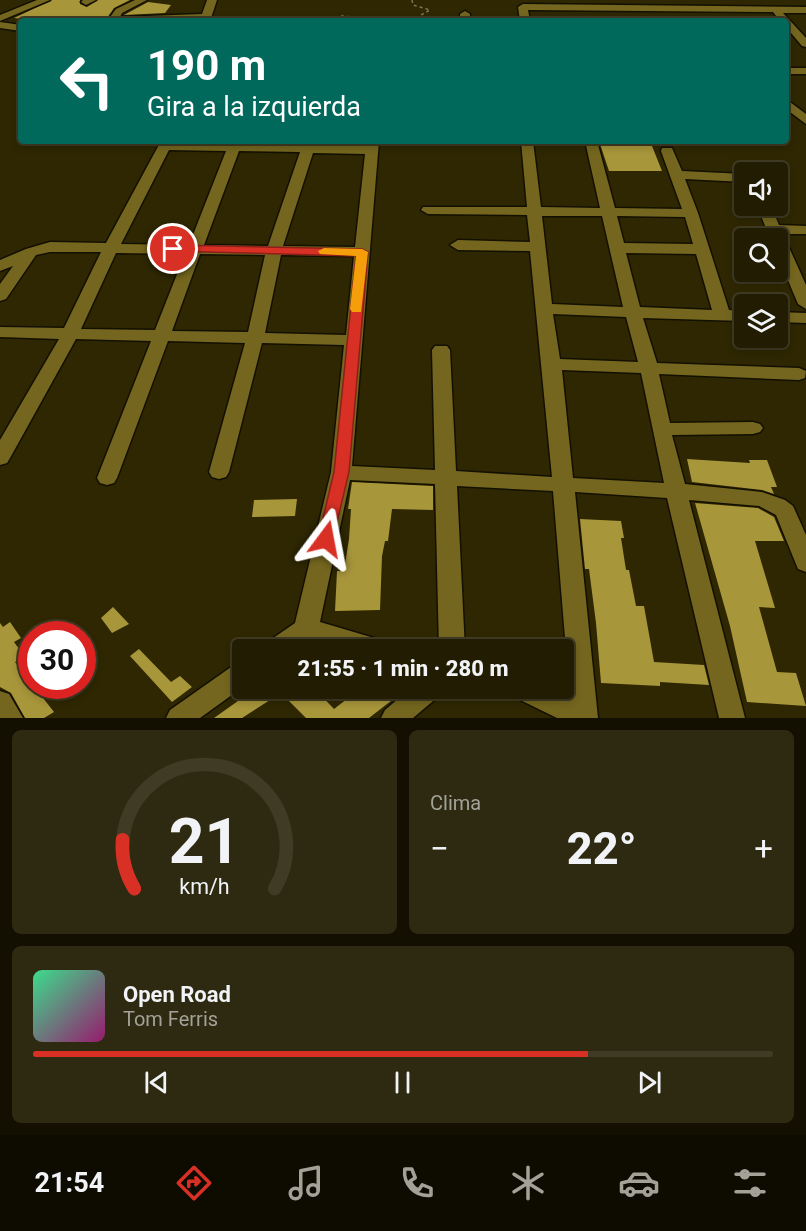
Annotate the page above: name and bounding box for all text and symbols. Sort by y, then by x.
text: 190 m [147,41,266,90]
icon: left [48,42,126,120]
text: Gira a la izquierda [147,91,361,123]
map controls [734,162,788,348]
button: sound [734,162,788,216]
pin [147,223,198,274]
button: search [734,228,788,282]
icon: arrive [156,232,189,265]
button: layers [734,294,788,348]
position arrow [294,507,358,571]
speed limit sign: 30 [18,621,96,699]
text: 21:55 · 1 min · 280 m [298,656,508,681]
text: Clima [430,791,481,815]
text: 21 [169,805,240,878]
text: 22° [567,822,636,875]
text: − [430,829,449,868]
text: + [754,829,773,868]
text: km/h [179,874,230,899]
text: Open Road [123,982,231,1007]
text: Tom Ferris [123,1007,218,1031]
icon: previous [140,1066,173,1099]
icon: pause [386,1066,419,1099]
icon: next [633,1066,666,1099]
icon: directions [173,1162,215,1204]
icon: music [285,1162,327,1204]
icon: phone [396,1162,438,1204]
icon: climate [507,1162,549,1204]
icon: car [618,1162,660,1204]
icon: filters [729,1162,771,1204]
text: 21:54 [35,1167,104,1199]

